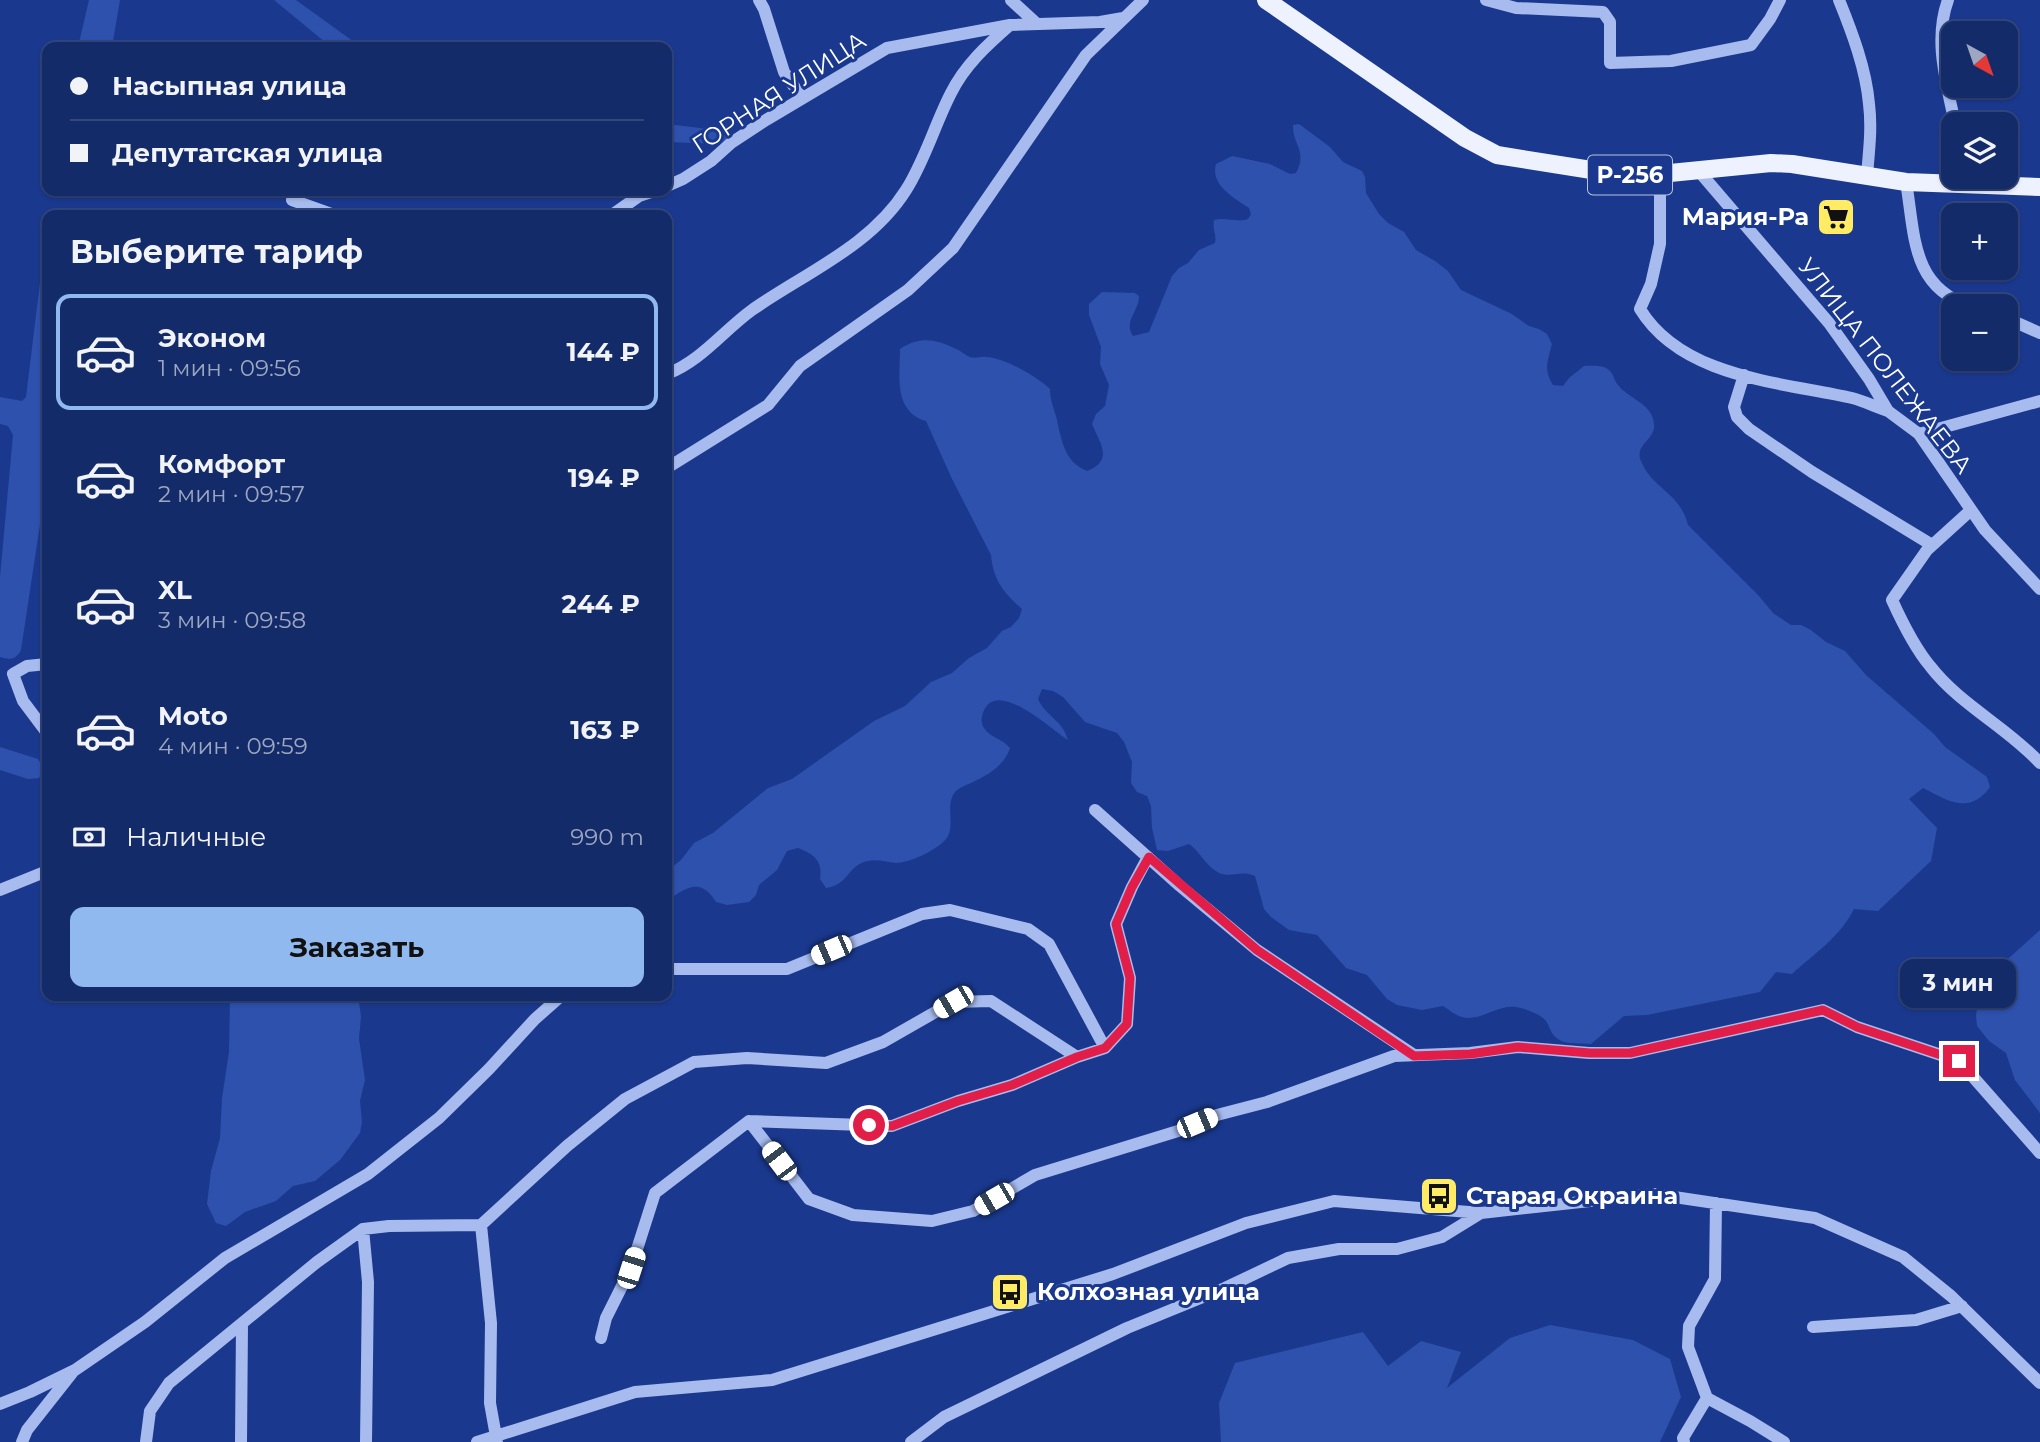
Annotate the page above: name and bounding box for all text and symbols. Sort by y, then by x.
north arrow [1941,21,2018,98]
map controls [1941,21,2018,371]
street label: ГОРНАЯ УЛИЦА [686,26,871,160]
text: Насыпная улица [112,70,347,102]
button: layers [1941,112,2018,189]
text: Депутатская улица [112,137,383,169]
road number: Р-256 [1588,156,1672,194]
supermarket icon: Мария-Ра [1815,196,1857,238]
place label: Мария-Ра [1682,202,1809,231]
button: + [1941,203,2018,280]
text: Выберите тариф [70,232,363,271]
street label: УЛИЦА ПОЛЕЖАЕВА [1792,252,1979,479]
button: − [1941,294,2018,371]
icon: car [74,321,137,384]
text: Эконом [158,322,266,354]
text: 144 ₽ [566,336,640,368]
text: 1 мин · 09:56 [158,354,301,382]
icon: car [74,447,137,510]
text: Комфорт [158,448,285,480]
text: 194 ₽ [568,462,640,494]
text: 2 мин · 09:57 [158,480,305,508]
icon: car [74,573,137,636]
text: XL [158,574,192,606]
text: 244 ₽ [562,588,640,620]
text: 3 мин · 09:58 [158,606,306,634]
icon: car [74,699,137,762]
text: Moto [158,700,228,732]
text: 163 ₽ [570,714,640,746]
text: 4 мин · 09:59 [158,732,308,760]
icon: cash [70,818,108,856]
text: Наличные [126,821,266,853]
text: 990 m [570,823,644,851]
button: Заказать [70,907,644,987]
car [808,932,855,968]
callout: 3 мин [1901,960,2017,1009]
text: 3 мин [1922,969,1994,997]
car [930,982,977,1022]
route end [1943,1045,1975,1077]
car [1174,1105,1221,1141]
route start [853,1109,885,1141]
car [758,1138,801,1184]
bus stop icon: Старая Окраина [1418,1175,1460,1217]
car [971,1179,1018,1219]
place label: Старая Окраина [1466,1181,1678,1210]
car [615,1245,648,1291]
bus stop icon: Колхозная улица [989,1271,1031,1313]
place label: Колхозная улица [1037,1277,1260,1306]

